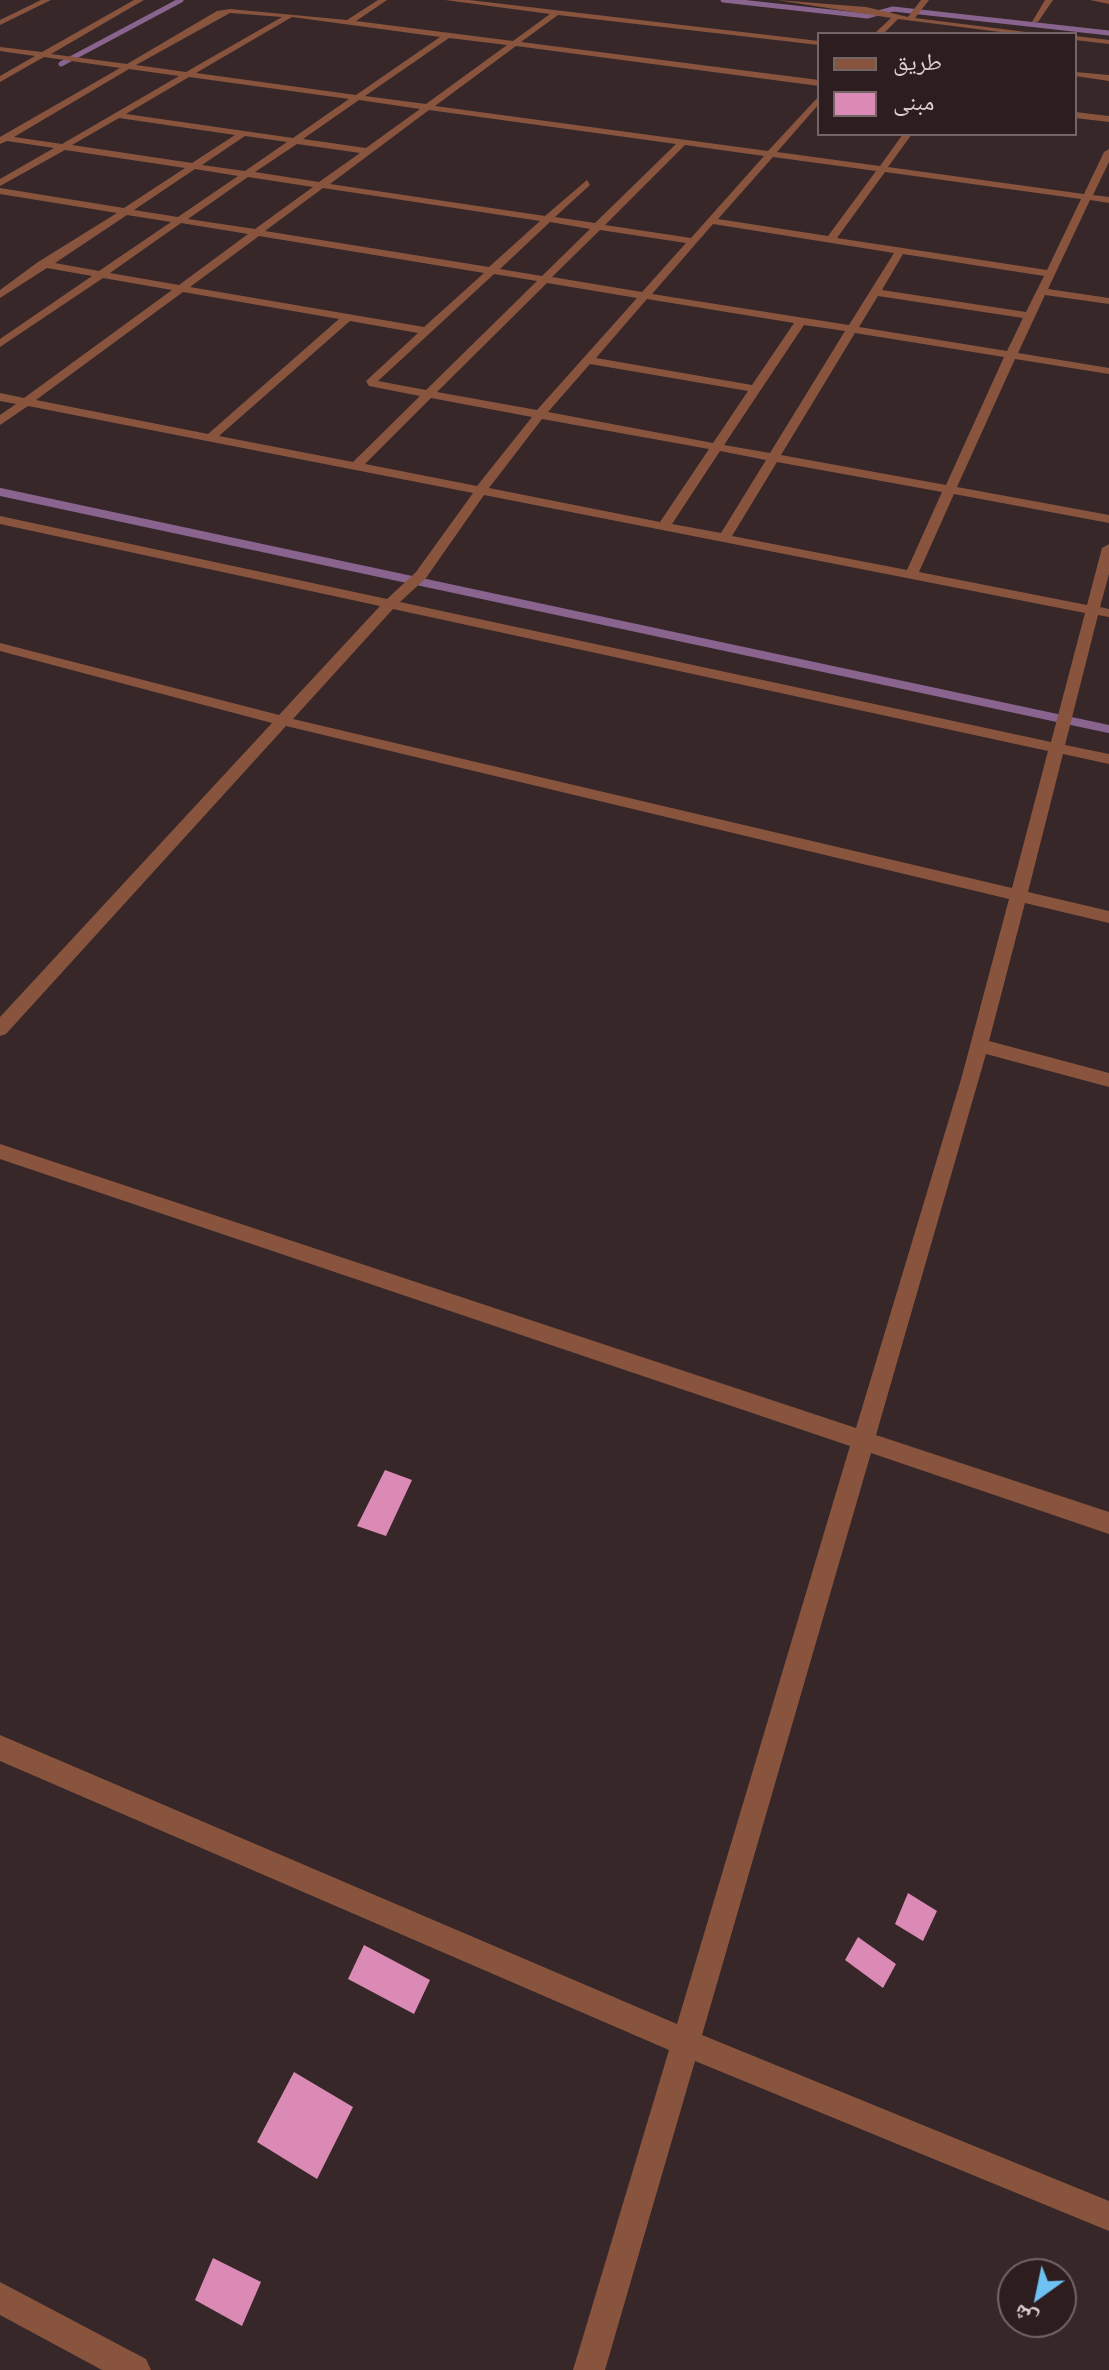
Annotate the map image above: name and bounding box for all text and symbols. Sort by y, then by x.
legend [817,32,1077,136]
text: طريق [893,48,942,75]
text: مبنى [893,88,934,115]
north arrow [997,2258,1077,2338]
text: ش [1008,2299,1042,2334]

